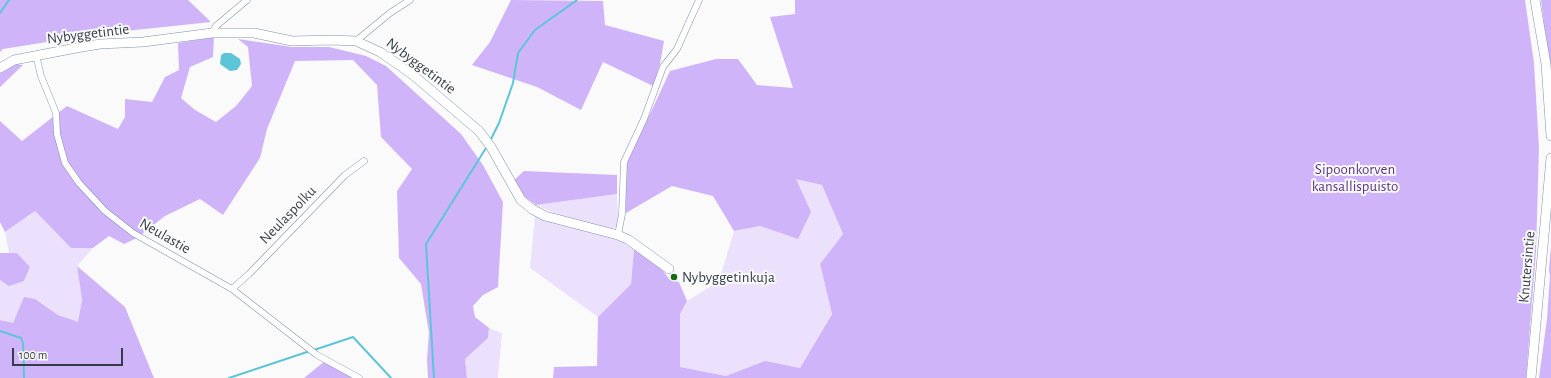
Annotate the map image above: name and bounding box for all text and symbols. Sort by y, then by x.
street label: Nybyggetintie [46,20,130,48]
street label: Nybyggetintie [383,34,459,98]
park label: Sipoonkorven kansallispuisto [1312,160,1398,195]
street label: Neulaspolku [256,182,320,248]
street label: Neulastie [136,214,194,258]
street label: Knutersintie [1515,230,1539,304]
place label: Nybyggetinkuja [682,268,775,286]
marker: Nybyggetinkuja [669,272,679,282]
scale bar [14,340,125,366]
text: 100 m [19,349,47,361]

